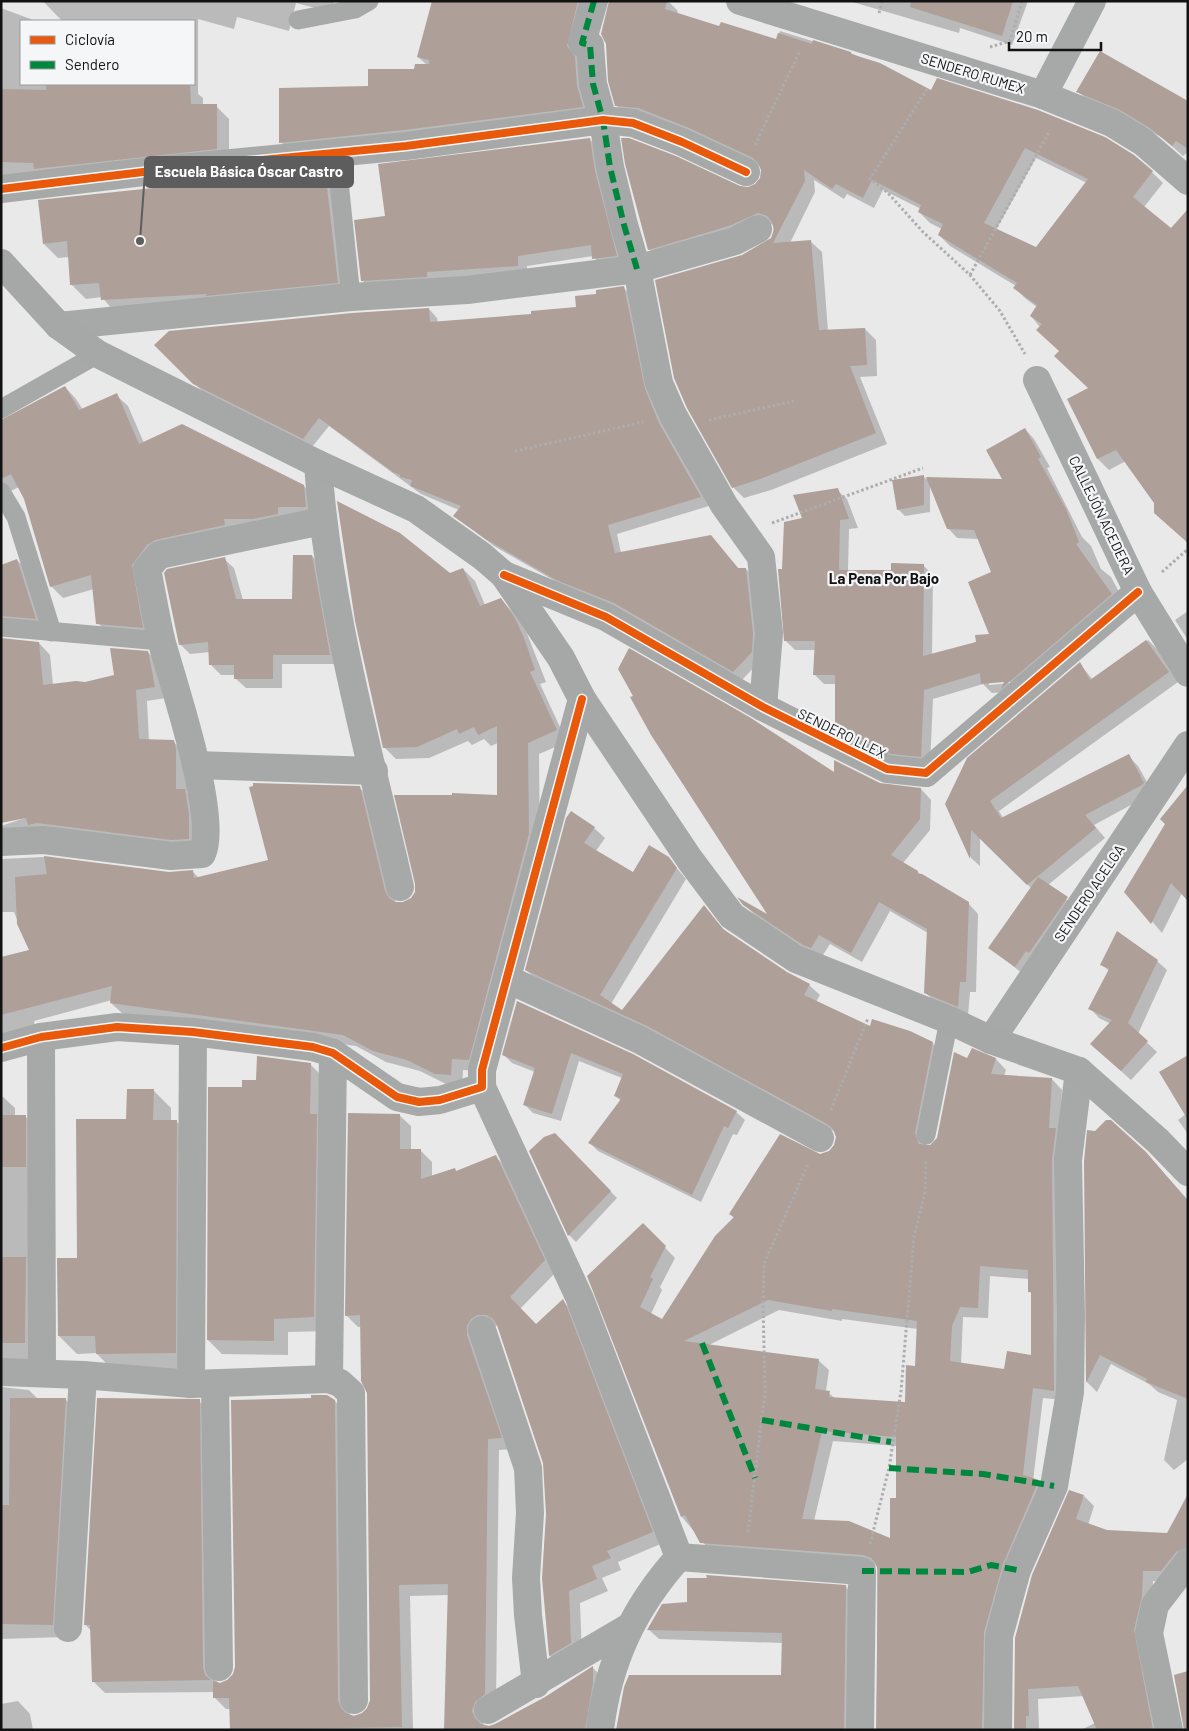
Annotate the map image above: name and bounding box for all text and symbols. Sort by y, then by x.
legend [20,20,195,85]
scale bar [1009,20,1102,52]
text: 20 m [1016,27,1048,45]
text: Ciclovía [65,30,115,48]
street label: SENDERO RUMEX [919,49,1027,97]
text: Sendero [65,55,119,73]
callout: Escuela Básica Óscar Castro [145,157,353,187]
text: Escuela Básica Óscar Castro [155,162,343,180]
street label: CALLEJÓN ACEDERA [1066,453,1138,578]
district label: La Pena Por Bajo [829,569,939,587]
street label: SENDERO LLEX [795,704,889,762]
street label: SENDERO ACELGA [1050,841,1128,945]

